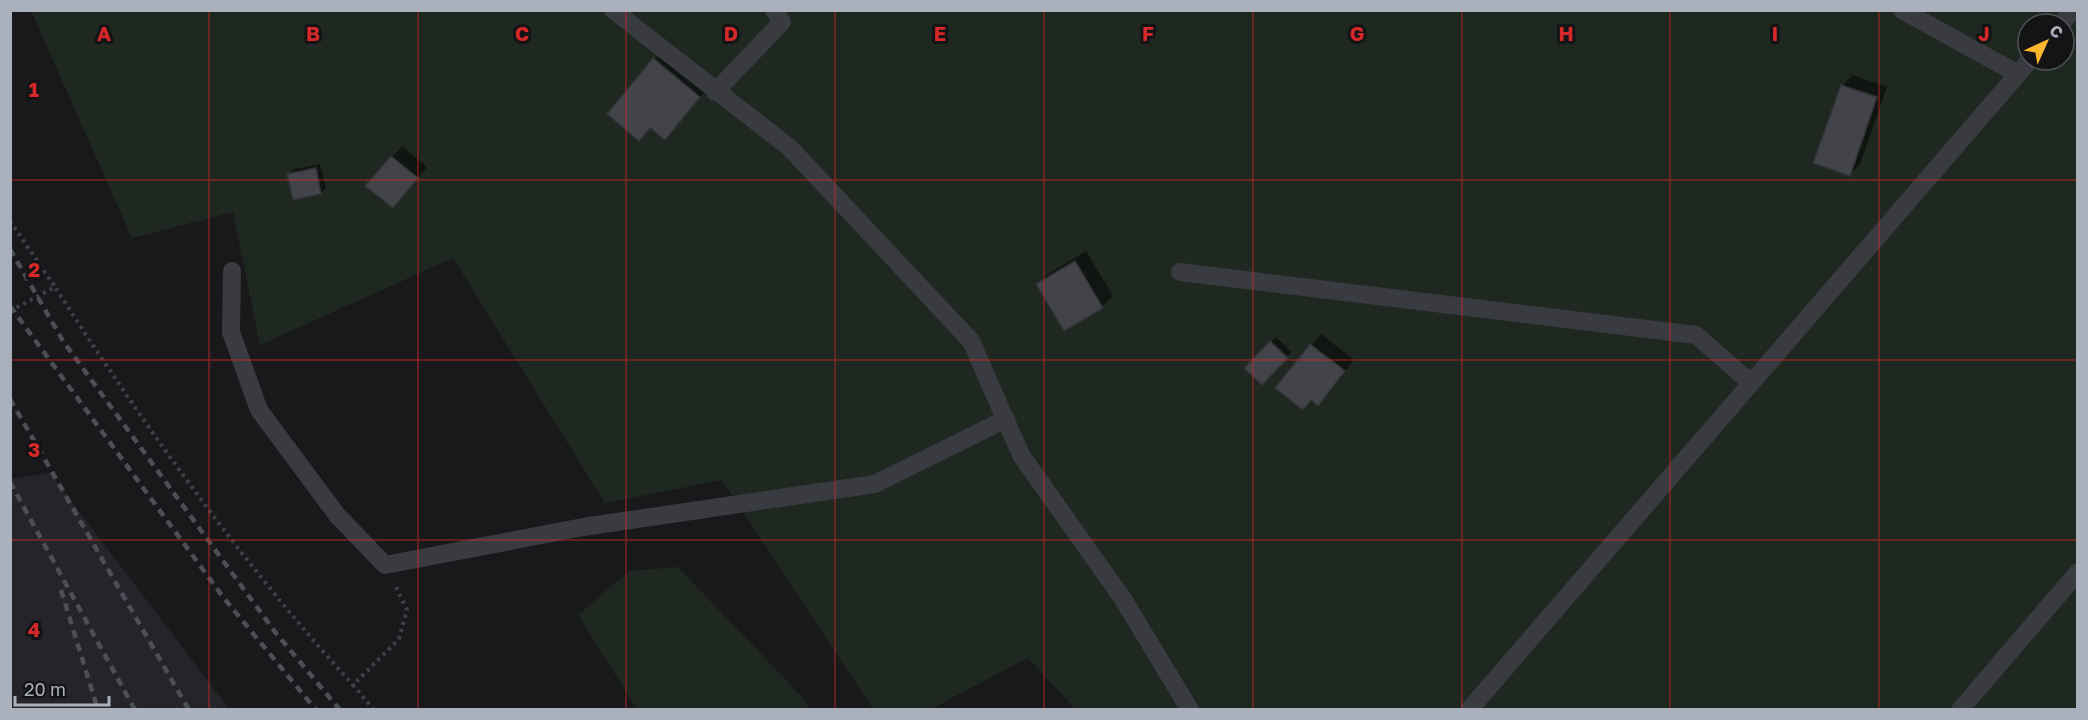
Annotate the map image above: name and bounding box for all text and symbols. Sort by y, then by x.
north arrow [2016,12,2076,72]
text: С [2046,20,2068,42]
text: A [97,21,111,45]
text: B [306,21,320,45]
text: C [515,21,529,45]
text: D [724,21,738,45]
text: E [934,21,946,45]
text: F [1142,21,1154,45]
text: G [1350,21,1364,45]
text: H [1558,21,1574,45]
text: I [1772,21,1778,45]
text: J [1978,21,1990,45]
text: 1 [29,77,39,101]
text: 2 [28,257,40,281]
text: 3 [28,437,40,461]
text: 4 [28,617,40,641]
scale bar [15,669,110,707]
text: 20 m [24,678,66,700]

